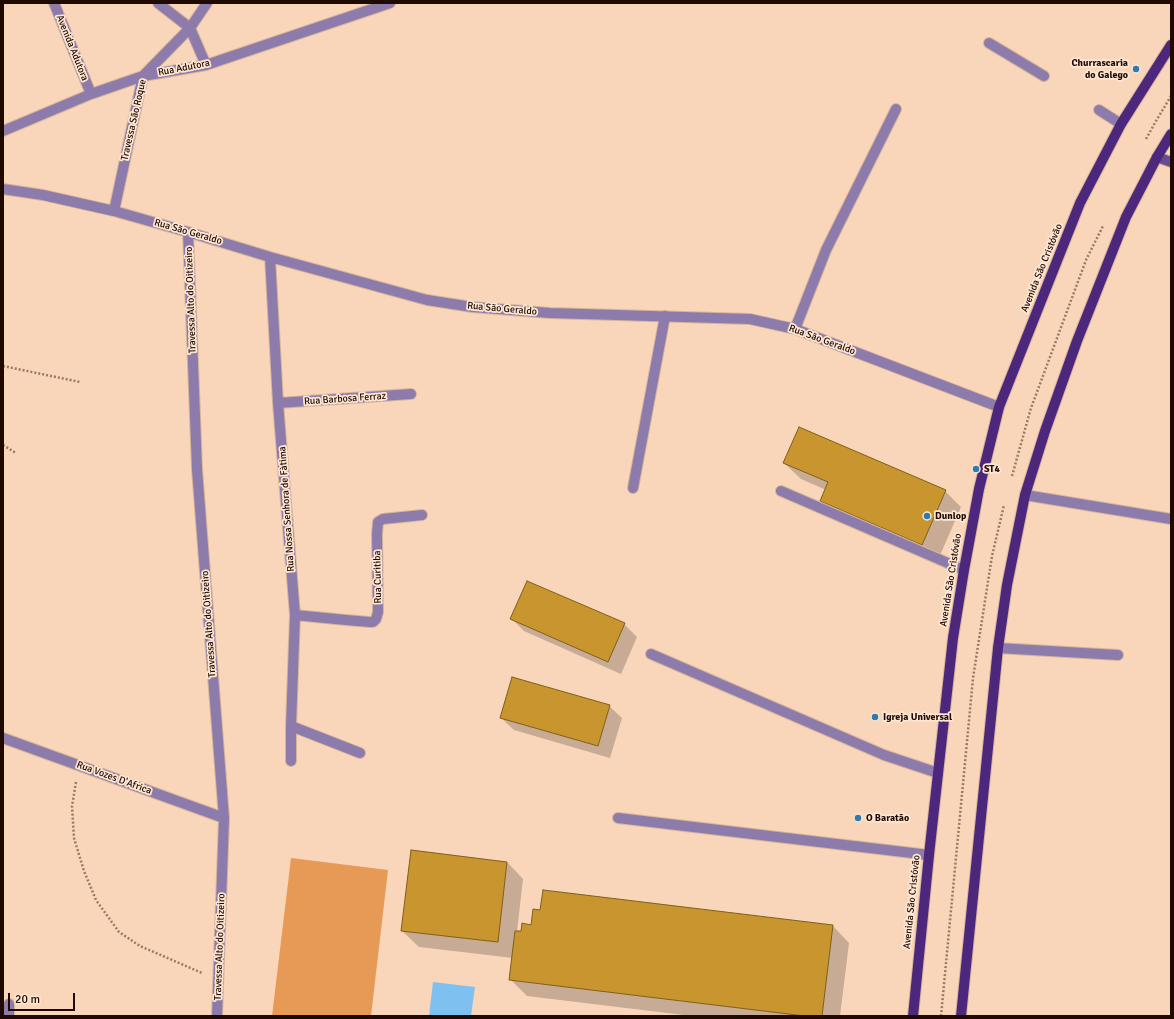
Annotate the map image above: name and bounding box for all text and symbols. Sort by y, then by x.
street label: Avenida Adutora [53,13,91,83]
street label: Rua Adutora [157,57,211,79]
place label: Churrascaria do Galego [1071,57,1128,80]
marker: Churrascaria do Galego [1131,64,1141,74]
street label: Travessa São Roque [119,78,149,162]
street label: Rua São Geraldo [153,217,223,247]
street label: Avenida São Cristóvão [1019,222,1065,314]
street label: Travessa Alto do Oitizeiro [183,246,199,354]
street label: Rua São Geraldo [467,300,537,318]
street label: Rua São Geraldo [787,322,857,358]
street label: Rua Barbosa Ferraz [304,390,386,408]
street label: Rua Nossa Senhora de Fàtima [277,446,297,572]
place label: ST4 [984,463,1000,475]
marker: ST4 [971,464,981,474]
place label: Dunlop [935,510,966,522]
marker: Dunlop [922,511,932,521]
street label: Avenida São Cristóvão [938,532,964,628]
street label: Rua Curitiba [372,550,384,604]
street label: Travessa Alto do Oitizeiro [199,570,219,678]
place label: Igreja Universal [883,711,952,723]
marker: Igreja Universal [870,712,880,722]
street label: Rua Vozes D'Africa [75,759,153,797]
place label: O Baratão [866,812,909,824]
marker: O Baratão [853,813,863,823]
street label: Avenida São Cristóvão [901,854,923,950]
street label: Travessa Alto do Oitizeiro [212,893,228,1001]
scale bar [10,985,77,1011]
text: 20 m [15,992,40,1007]

